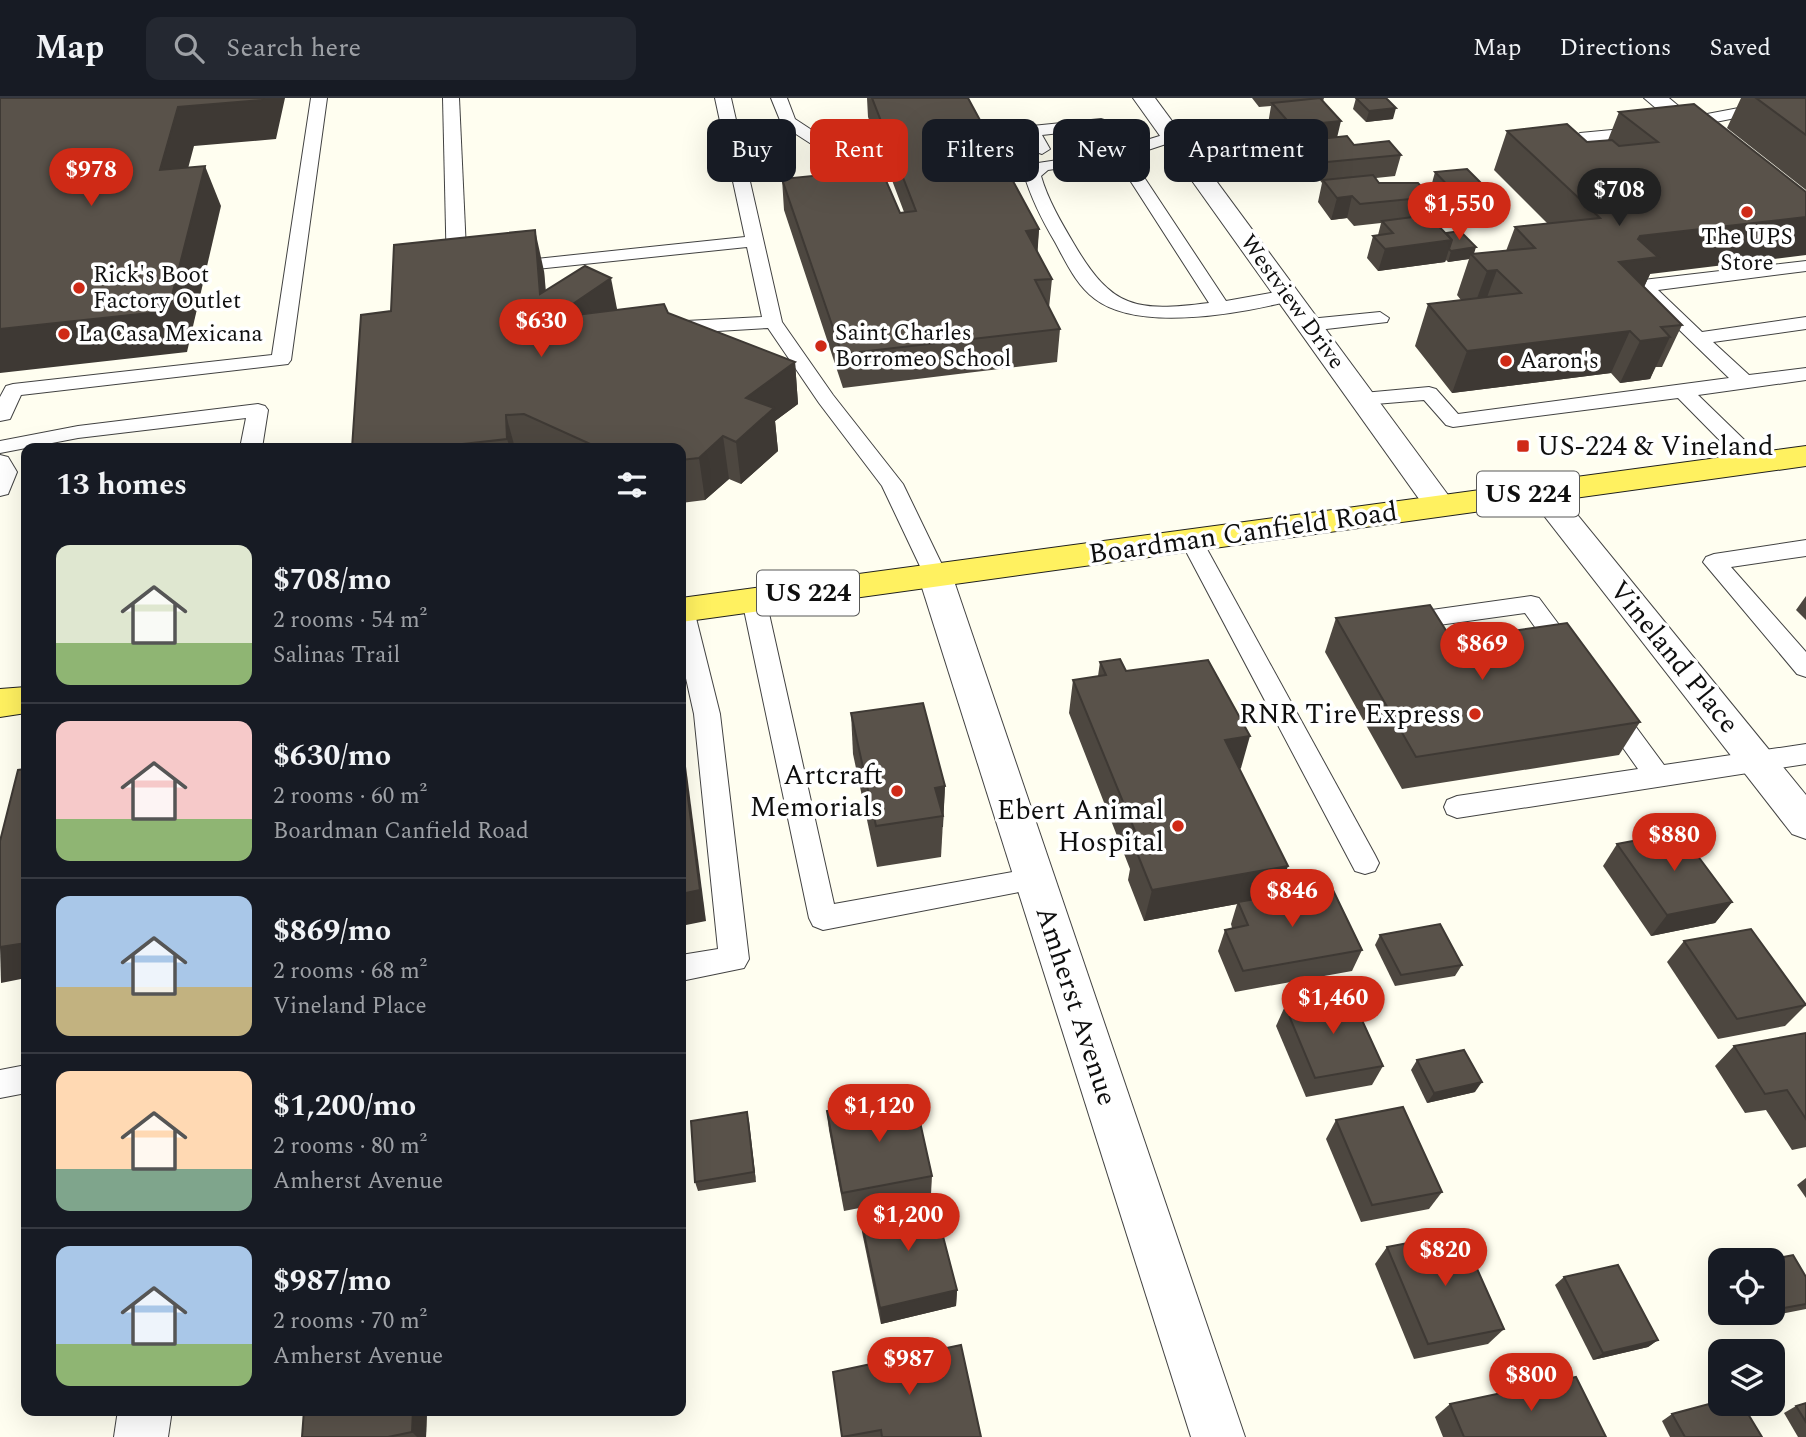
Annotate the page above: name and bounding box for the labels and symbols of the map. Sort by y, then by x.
pin: $978 [50,148,132,208]
pin: $708 [1578,169,1660,228]
pin: $1,550 [1402,183,1516,242]
marker: The UPS Store [1739,204,1755,220]
place label: The UPS Store [1701,220,1793,281]
street label: Westview Drive [1231,227,1353,377]
place label: Rick's Boot Factory Outlet [93,258,241,319]
marker: Rick's Boot Factory Outlet [71,280,87,296]
pin: $630 [500,300,582,359]
place label: Saint Charles Borromeo School [835,316,1011,377]
place label: La Casa Mexicana [78,317,263,352]
marker: La Casa Mexicana [56,326,72,342]
marker: Saint Charles Borromeo School [813,338,829,354]
place label: Aaron's [1520,344,1599,379]
marker: Aaron's [1498,353,1514,369]
place label: US-224 & Vineland [1537,425,1774,468]
marker: US-224 & Vineland [1515,438,1531,454]
road number: US 224 [1477,472,1579,516]
street label: Boardman Canfield Road [1086,490,1400,576]
road number: US 224 [757,570,859,615]
street label: Vineland Place [1598,571,1750,743]
pin: $869 [1441,622,1523,682]
place label: RNR Tire Express [1239,693,1461,736]
marker: RNR Tire Express [1467,706,1483,722]
place label: Artcraft Memorials [750,754,883,829]
marker: Artcraft Memorials [889,783,905,799]
place label: Ebert Animal Hospital [997,789,1164,864]
pin: $880 [1633,814,1715,873]
marker: Ebert Animal Hospital [1170,818,1186,834]
pin: $846 [1251,870,1333,929]
street label: Amherst Avenue [1024,901,1128,1111]
pin: $1,460 [1276,976,1390,1036]
pin: $1,120 [822,1084,936,1144]
pin: $1,200 [851,1194,965,1253]
pin: $820 [1404,1228,1486,1288]
pin: $987 [868,1338,950,1397]
pin: $800 [1490,1354,1572,1413]

